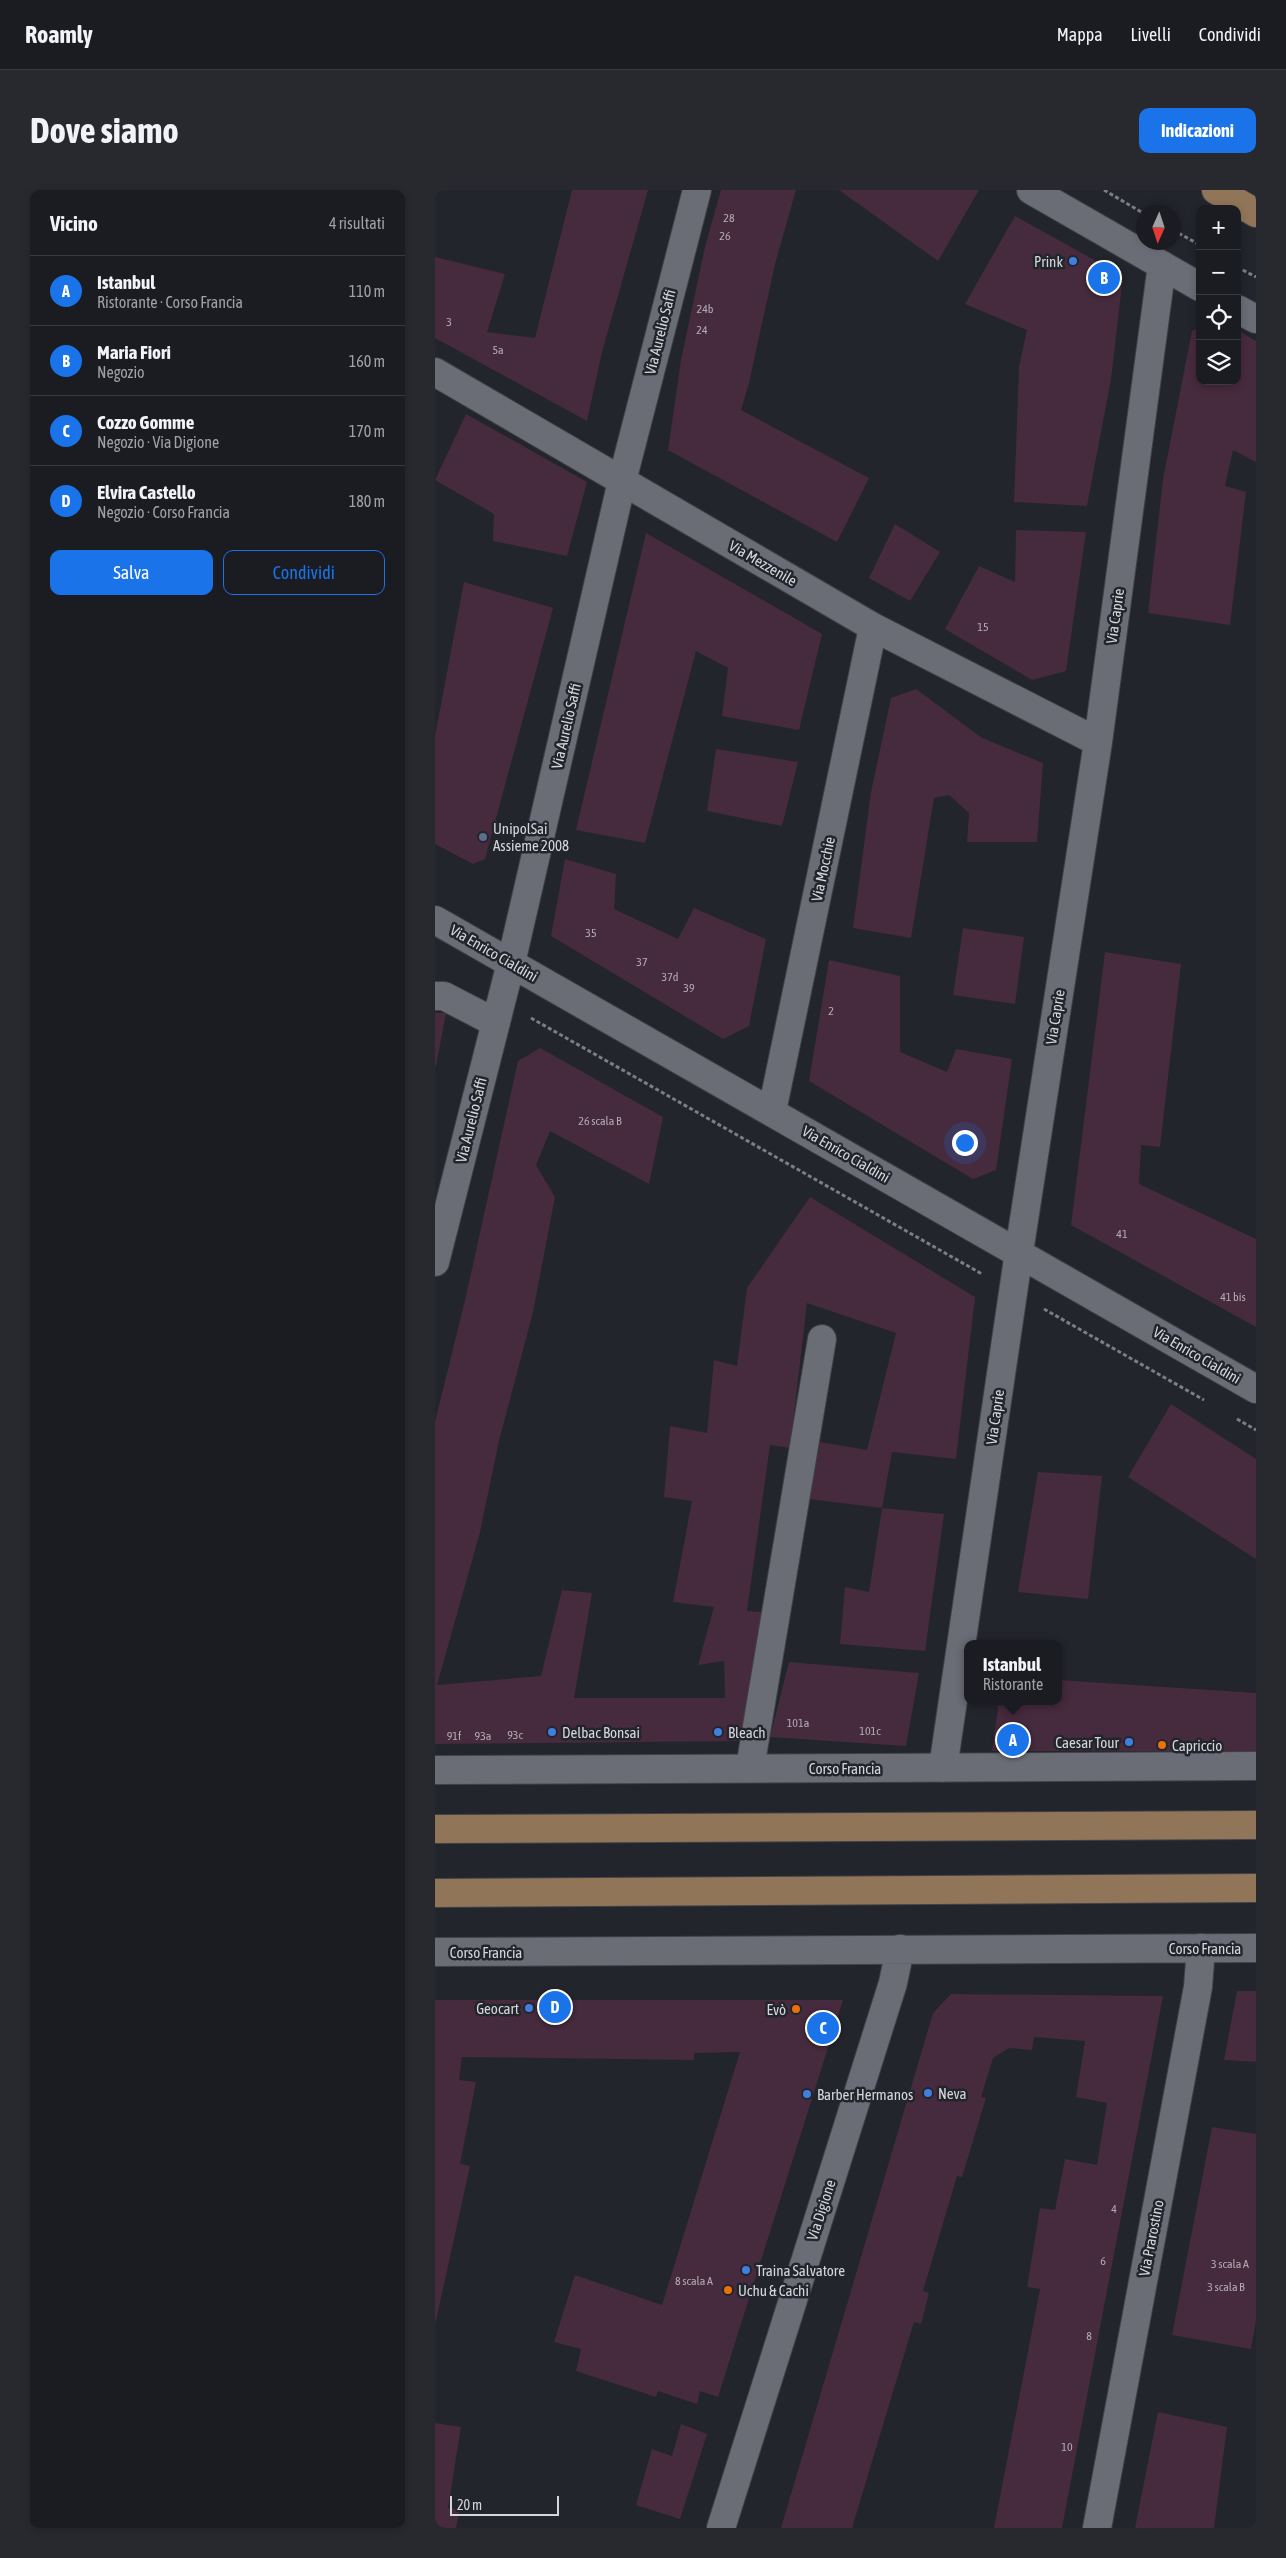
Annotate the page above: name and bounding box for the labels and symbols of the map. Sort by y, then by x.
north arrow [1136,205,1181,250]
house number: 28 [723,211,735,225]
house number: 26 [719,229,731,243]
place label: Prink [1034,253,1063,270]
marker: Prink [1067,255,1079,267]
pin: B [1088,259,1120,297]
street label: Via Aurelio Saffi [641,288,679,376]
house number: 24b [697,302,714,316]
house number: 3 [446,315,452,329]
house number: 24 [696,323,708,337]
house number: 5a [492,343,504,357]
street label: Via Mezzenile [726,537,800,589]
street label: Via Caprie [1103,587,1127,645]
house number: 15 [977,620,989,634]
street label: Via Aurelio Saffi [548,682,584,770]
place label: UnipolSai Assieme 2008 [493,820,569,854]
marker: UnipolSai Assieme 2008 [477,831,489,843]
street label: Via Mocchie [808,835,838,903]
street label: Via Enrico Cialdini [447,921,541,985]
house number: 35 [585,926,597,940]
house number: 37 [636,955,648,969]
house number: 37d [662,970,678,984]
house number: 39 [683,981,695,995]
street label: Via Caprie [1042,988,1068,1046]
house number: 2 [828,1004,834,1018]
street label: Via Aurelio Saffi [452,1076,490,1164]
house number: 26 scala B [578,1114,622,1128]
street label: Via Enrico Cialdini [799,1122,893,1186]
your location [952,1130,978,1156]
house number: 41 [1116,1227,1128,1241]
house number: 41 bis [1220,1290,1246,1304]
street label: Via Enrico Cialdini [1150,1323,1244,1387]
street label: Via Caprie [983,1388,1007,1446]
house number: 101a [787,1716,809,1730]
pin: A [997,1721,1029,1759]
place label: Delbac Bonsai [562,1724,640,1741]
place label: Bleach [728,1724,766,1741]
house number: 101c [859,1724,881,1738]
marker: Delbac Bonsai [546,1726,558,1738]
marker: Bleach [712,1726,724,1738]
house number: 93c [507,1728,523,1742]
house number: 91f [447,1729,462,1743]
house number: 93a [475,1729,491,1743]
place label: Caesar Tour [1055,1734,1120,1751]
marker: Caesar Tour [1123,1736,1135,1748]
place label: Capriccio [1172,1737,1222,1754]
marker: Capriccio [1156,1739,1168,1751]
street label: Corso Francia [809,1760,881,1777]
street label: Corso Francia [1169,1940,1241,1957]
street label: Corso Francia [450,1944,522,1961]
pin: D [539,1988,571,2026]
place label: Geocart [476,2000,519,2017]
place label: Evò [767,2001,786,2018]
marker: Geocart [523,2002,535,2014]
marker: Evò [790,2003,802,2015]
pin: C [807,2009,839,2047]
place label: Neva [938,2085,967,2102]
place label: Barber Hermanos [817,2086,913,2103]
marker: Neva [922,2087,934,2099]
marker: Barber Hermanos [801,2088,813,2100]
street label: Via Digione [803,2177,839,2242]
street label: Via Prarostino [1135,2199,1167,2277]
house number: 4 [1111,2202,1117,2216]
house number: 6 [1100,2254,1106,2268]
house number: 3 scala A [1211,2257,1249,2271]
place label: Traina Salvatore [756,2262,845,2279]
marker: Traina Salvatore [740,2264,752,2276]
house number: 8 scala A [675,2274,713,2288]
house number: 3 scala B [1207,2280,1245,2294]
place label: Uchu & Cachi [738,2282,809,2299]
marker: Uchu & Cachi [722,2284,734,2296]
house number: 8 [1086,2329,1092,2343]
house number: 10 [1061,2440,1073,2454]
scale bar [450,2493,559,2516]

